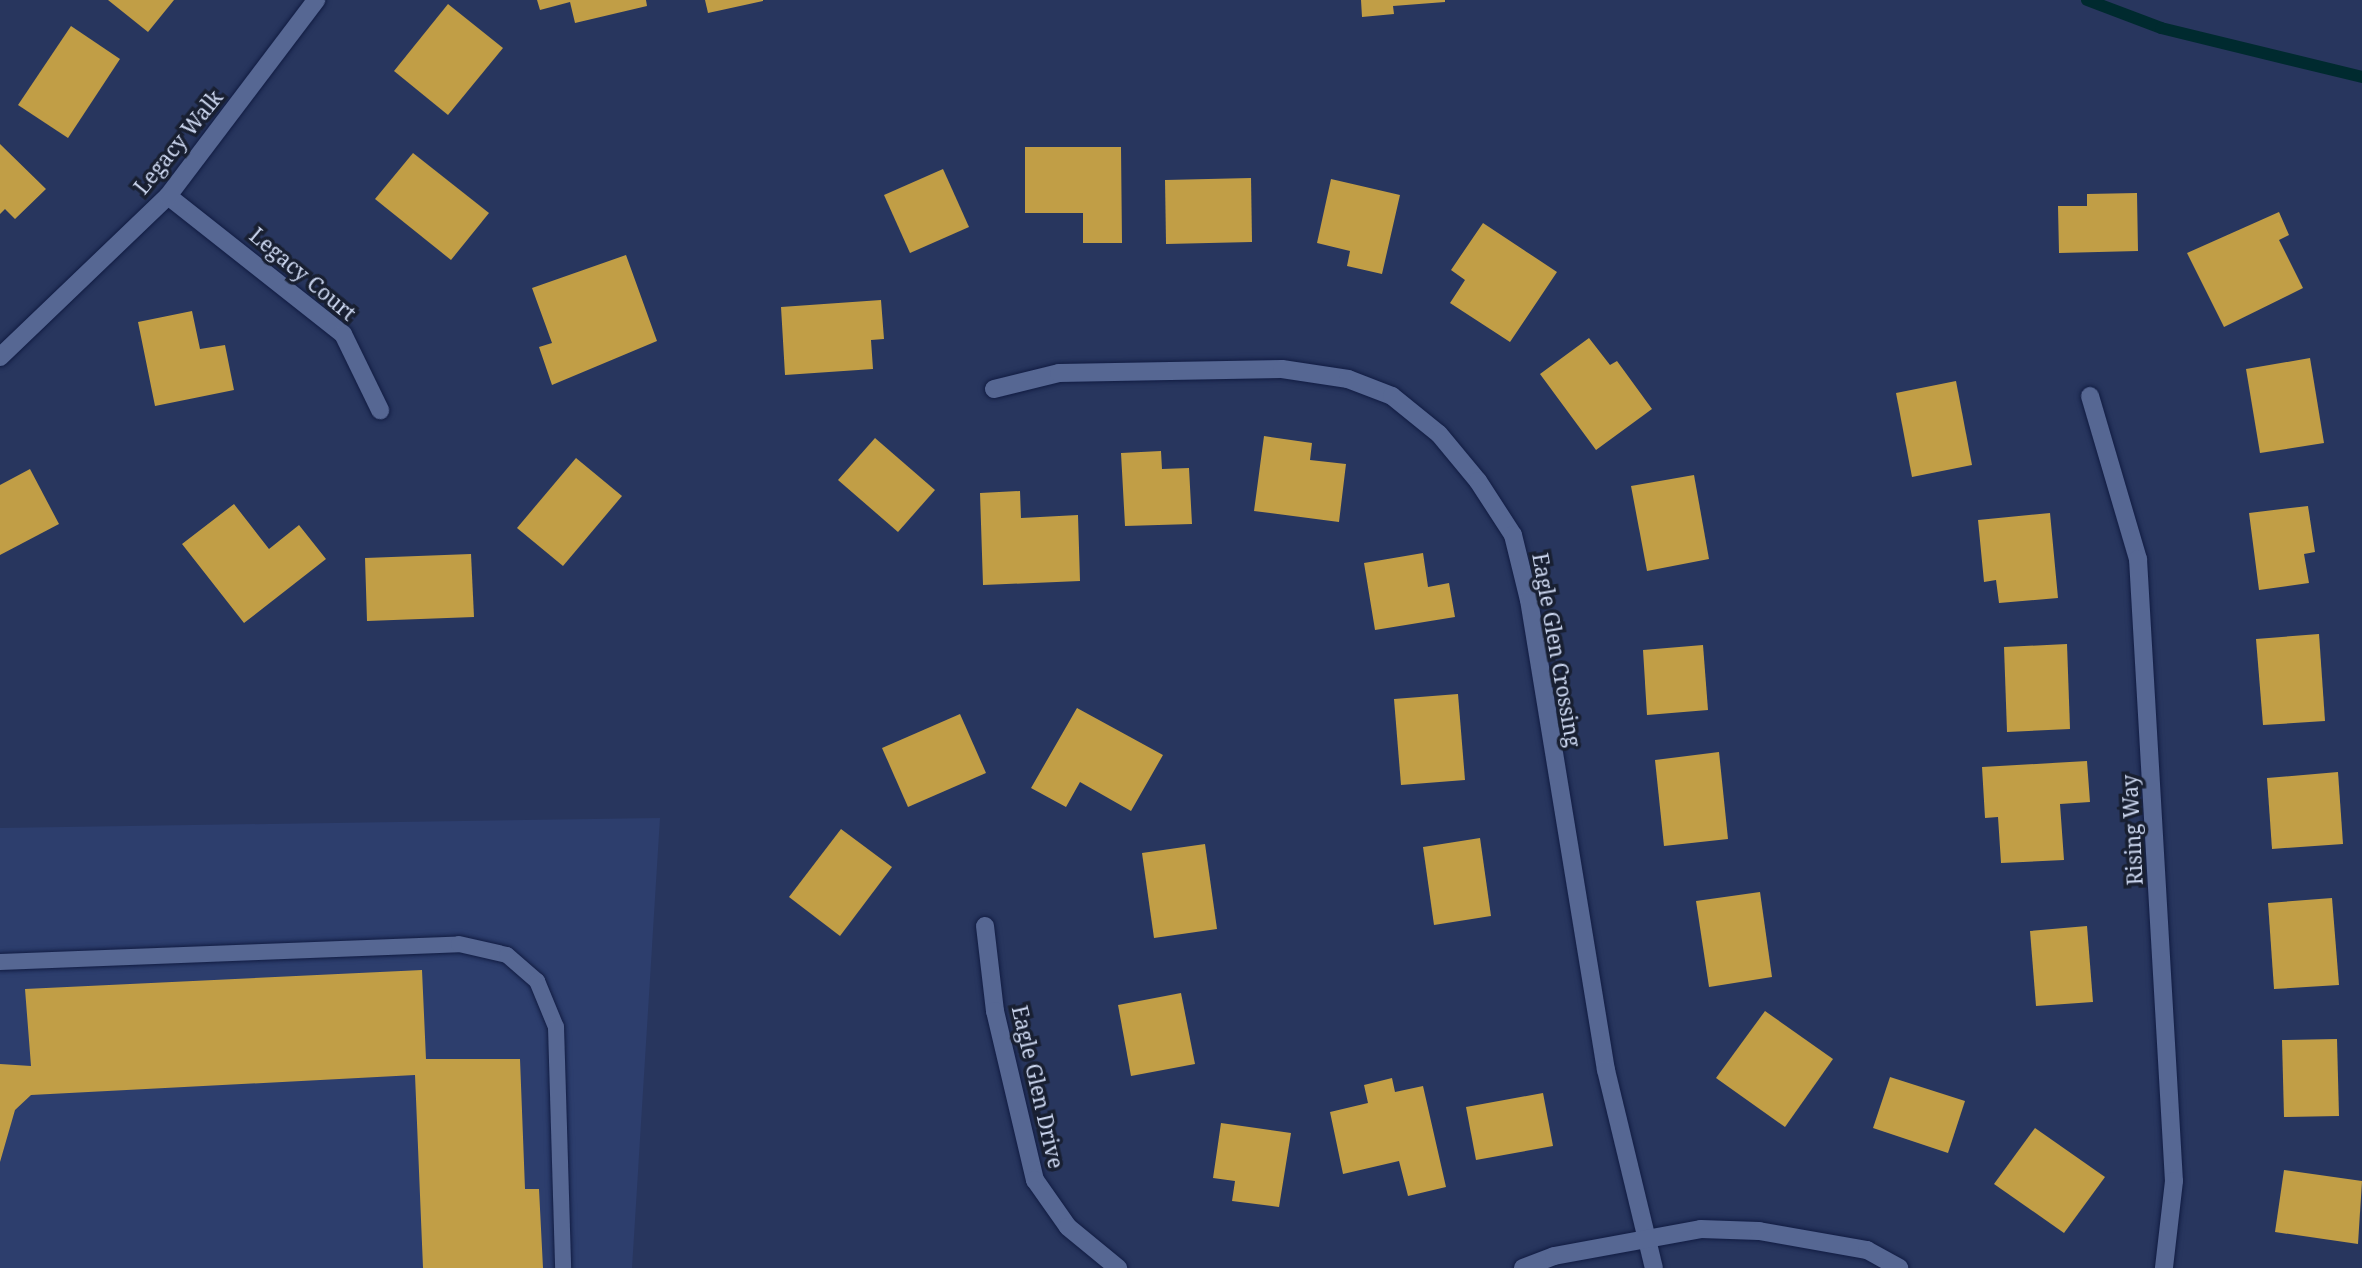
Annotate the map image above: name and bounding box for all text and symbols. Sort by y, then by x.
street label: Legacy Walk [128,85,228,199]
street label: Legacy Court [245,222,361,326]
street label: Eagle Glen Crossing [1528,551,1586,749]
street label: Rising Way [2117,774,2147,886]
street label: Eagle Glen Drive [1007,1003,1069,1171]

